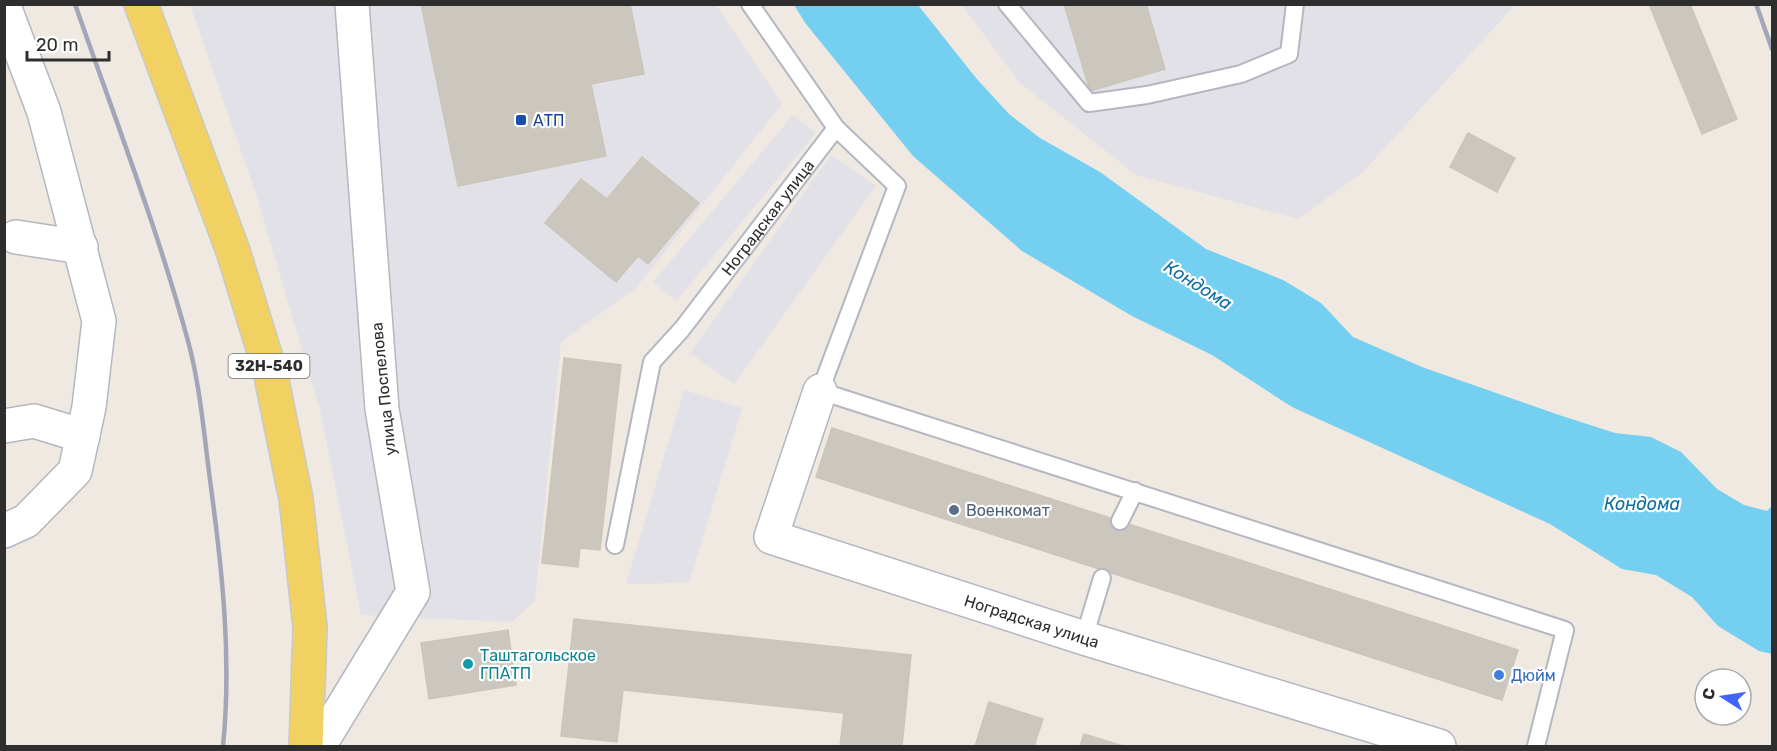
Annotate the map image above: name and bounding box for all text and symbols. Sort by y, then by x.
scale bar [27,24,110,62]
text: 20 m [36,34,78,56]
place label: АТП [533,111,564,130]
marker: АТП [514,113,528,127]
street label: Ноградская улица [718,156,818,279]
water label: Кондома [1160,256,1236,315]
street label: улица Поспелова [367,321,400,457]
road number: 32Н-540 [228,354,310,378]
water label: Кондома [1604,493,1680,515]
place label: Военкомат [966,501,1050,520]
marker: Военкомат [947,503,961,517]
street label: Ноградская улица [962,591,1101,652]
place label: Таштагольское ГПАТП [480,646,596,683]
marker: Таштагольское ГПАТП [461,657,475,671]
place label: Дюйм [1511,666,1556,685]
north arrow [1693,667,1753,727]
marker: Дюйм [1492,668,1506,682]
text: С [1698,687,1719,701]

